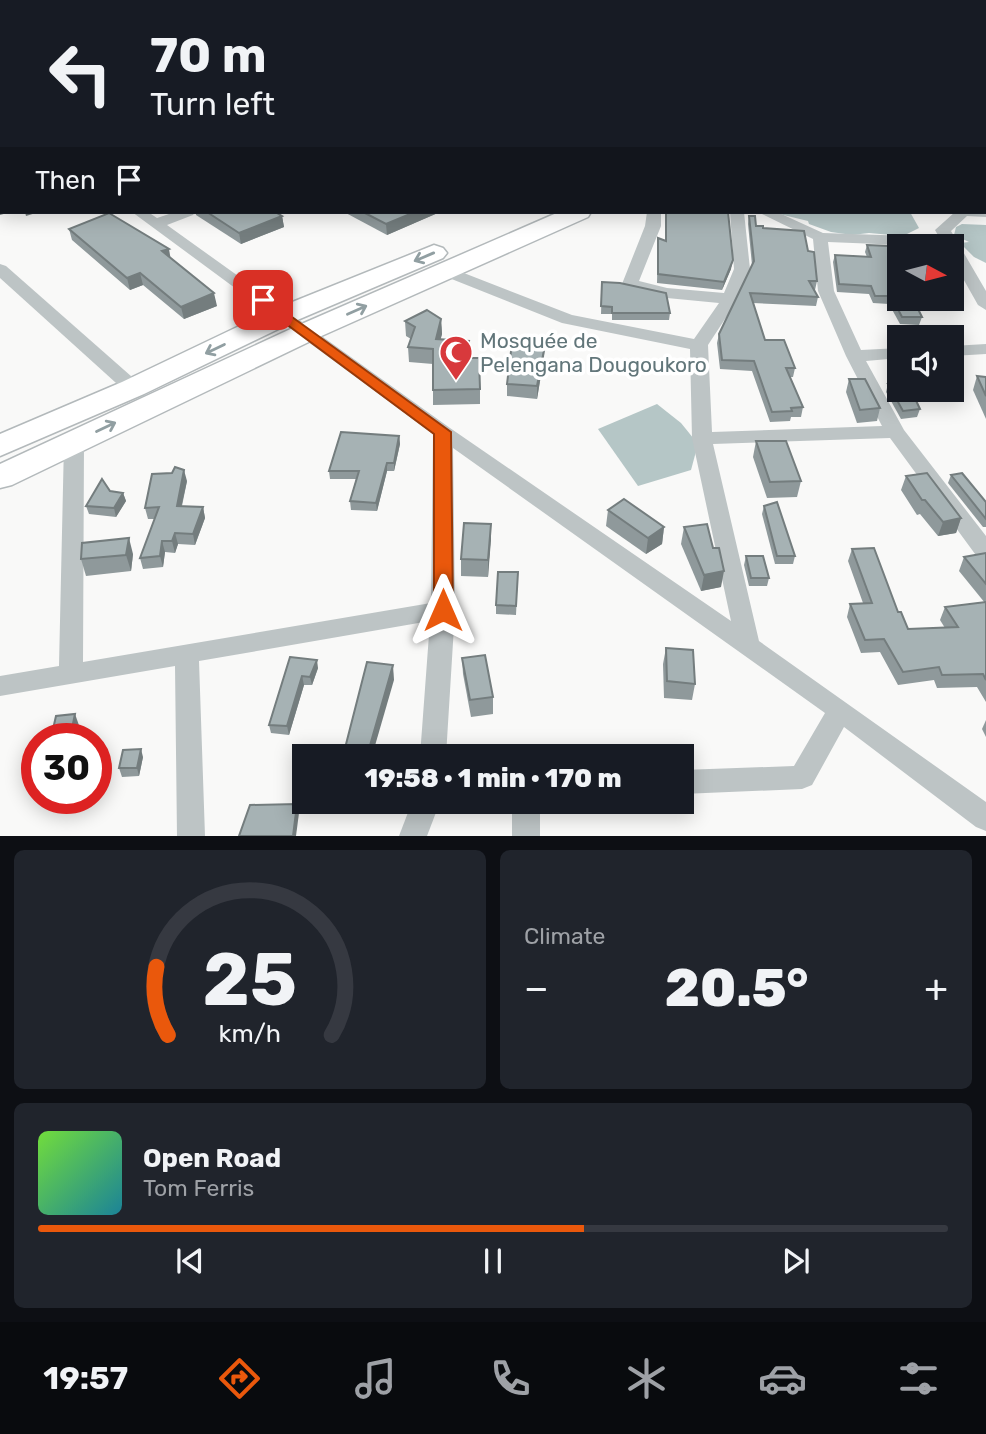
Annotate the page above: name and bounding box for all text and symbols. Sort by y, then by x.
text: 70 m [150,26,267,84]
icon: left [35,28,126,119]
text: Turn left [150,85,275,123]
icon: arrive [110,161,148,199]
text: Then [35,165,96,196]
north arrow [887,234,964,312]
map controls [887,234,964,402]
one-way arrow [413,251,435,264]
pin [233,270,293,330]
icon: arrive [244,281,282,319]
one-way arrow [345,303,367,316]
button: sound [887,325,964,402]
place label: Mosquée de Pelengana Dougoukoro [480,328,707,377]
mosque icon: Mosquée de Pelengana Dougoukoro [437,333,475,382]
one-way arrow [205,342,226,356]
one-way arrow [95,420,116,434]
position arrow [406,573,480,647]
speed limit sign: 30 [21,723,112,814]
text: 19:58 · 1 min · 170 m [364,763,622,794]
text: Climate [524,922,605,950]
text: 25 [203,938,297,1024]
text: 20.5° [665,957,808,1019]
text: − [524,965,549,1011]
text: + [924,965,948,1011]
text: km/h [219,1019,281,1048]
text: Open Road [143,1143,281,1174]
text: Tom Ferris [143,1174,254,1202]
icon: previous [171,1242,209,1280]
icon: pause [474,1242,512,1280]
icon: next [777,1242,815,1280]
icon: directions [215,1354,264,1403]
icon: music [351,1354,400,1403]
icon: phone [486,1354,535,1403]
icon: climate [622,1354,671,1403]
icon: car [758,1354,807,1403]
icon: filters [894,1354,943,1403]
text: 19:57 [43,1359,128,1397]

